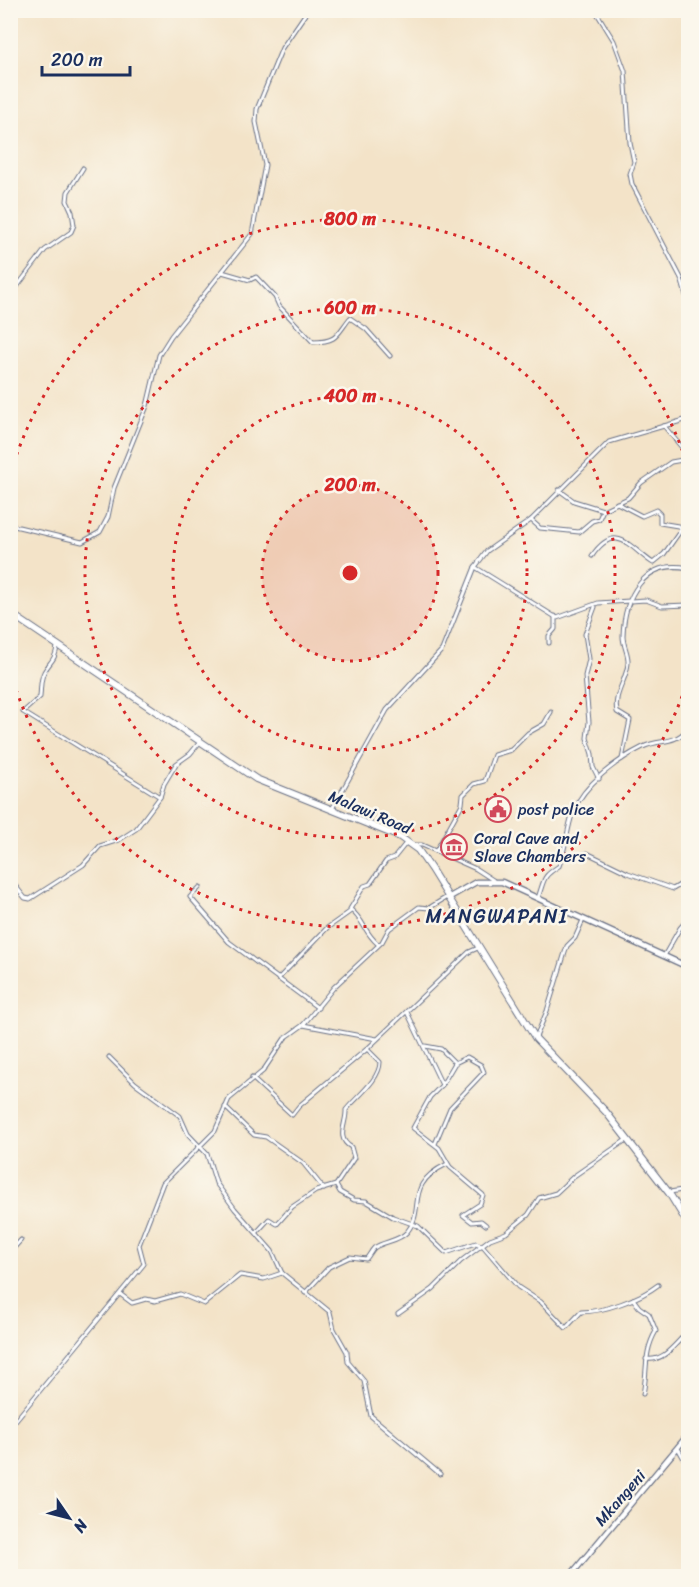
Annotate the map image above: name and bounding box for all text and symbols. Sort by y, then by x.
scale bar [42,39,130,77]
text: 200 m [51,44,103,76]
text: 800 m [323,203,376,235]
text: 600 m [323,292,376,324]
text: 400 m [323,380,376,412]
text: 200 m [323,469,376,501]
centre of rings [340,563,360,583]
street label: Malawi Road [324,782,417,843]
public building icon: post police [483,794,513,824]
place label: post police [517,795,594,824]
place label: Coral Cave and Slave Chambers [474,824,586,871]
museum icon: Coral Cave and Slave Chambers [439,832,469,862]
district label: MANGWAPANI [426,899,568,934]
street label: Mkangeni [587,1463,653,1533]
north arrow [39,1488,99,1548]
text: N [65,1513,97,1540]

